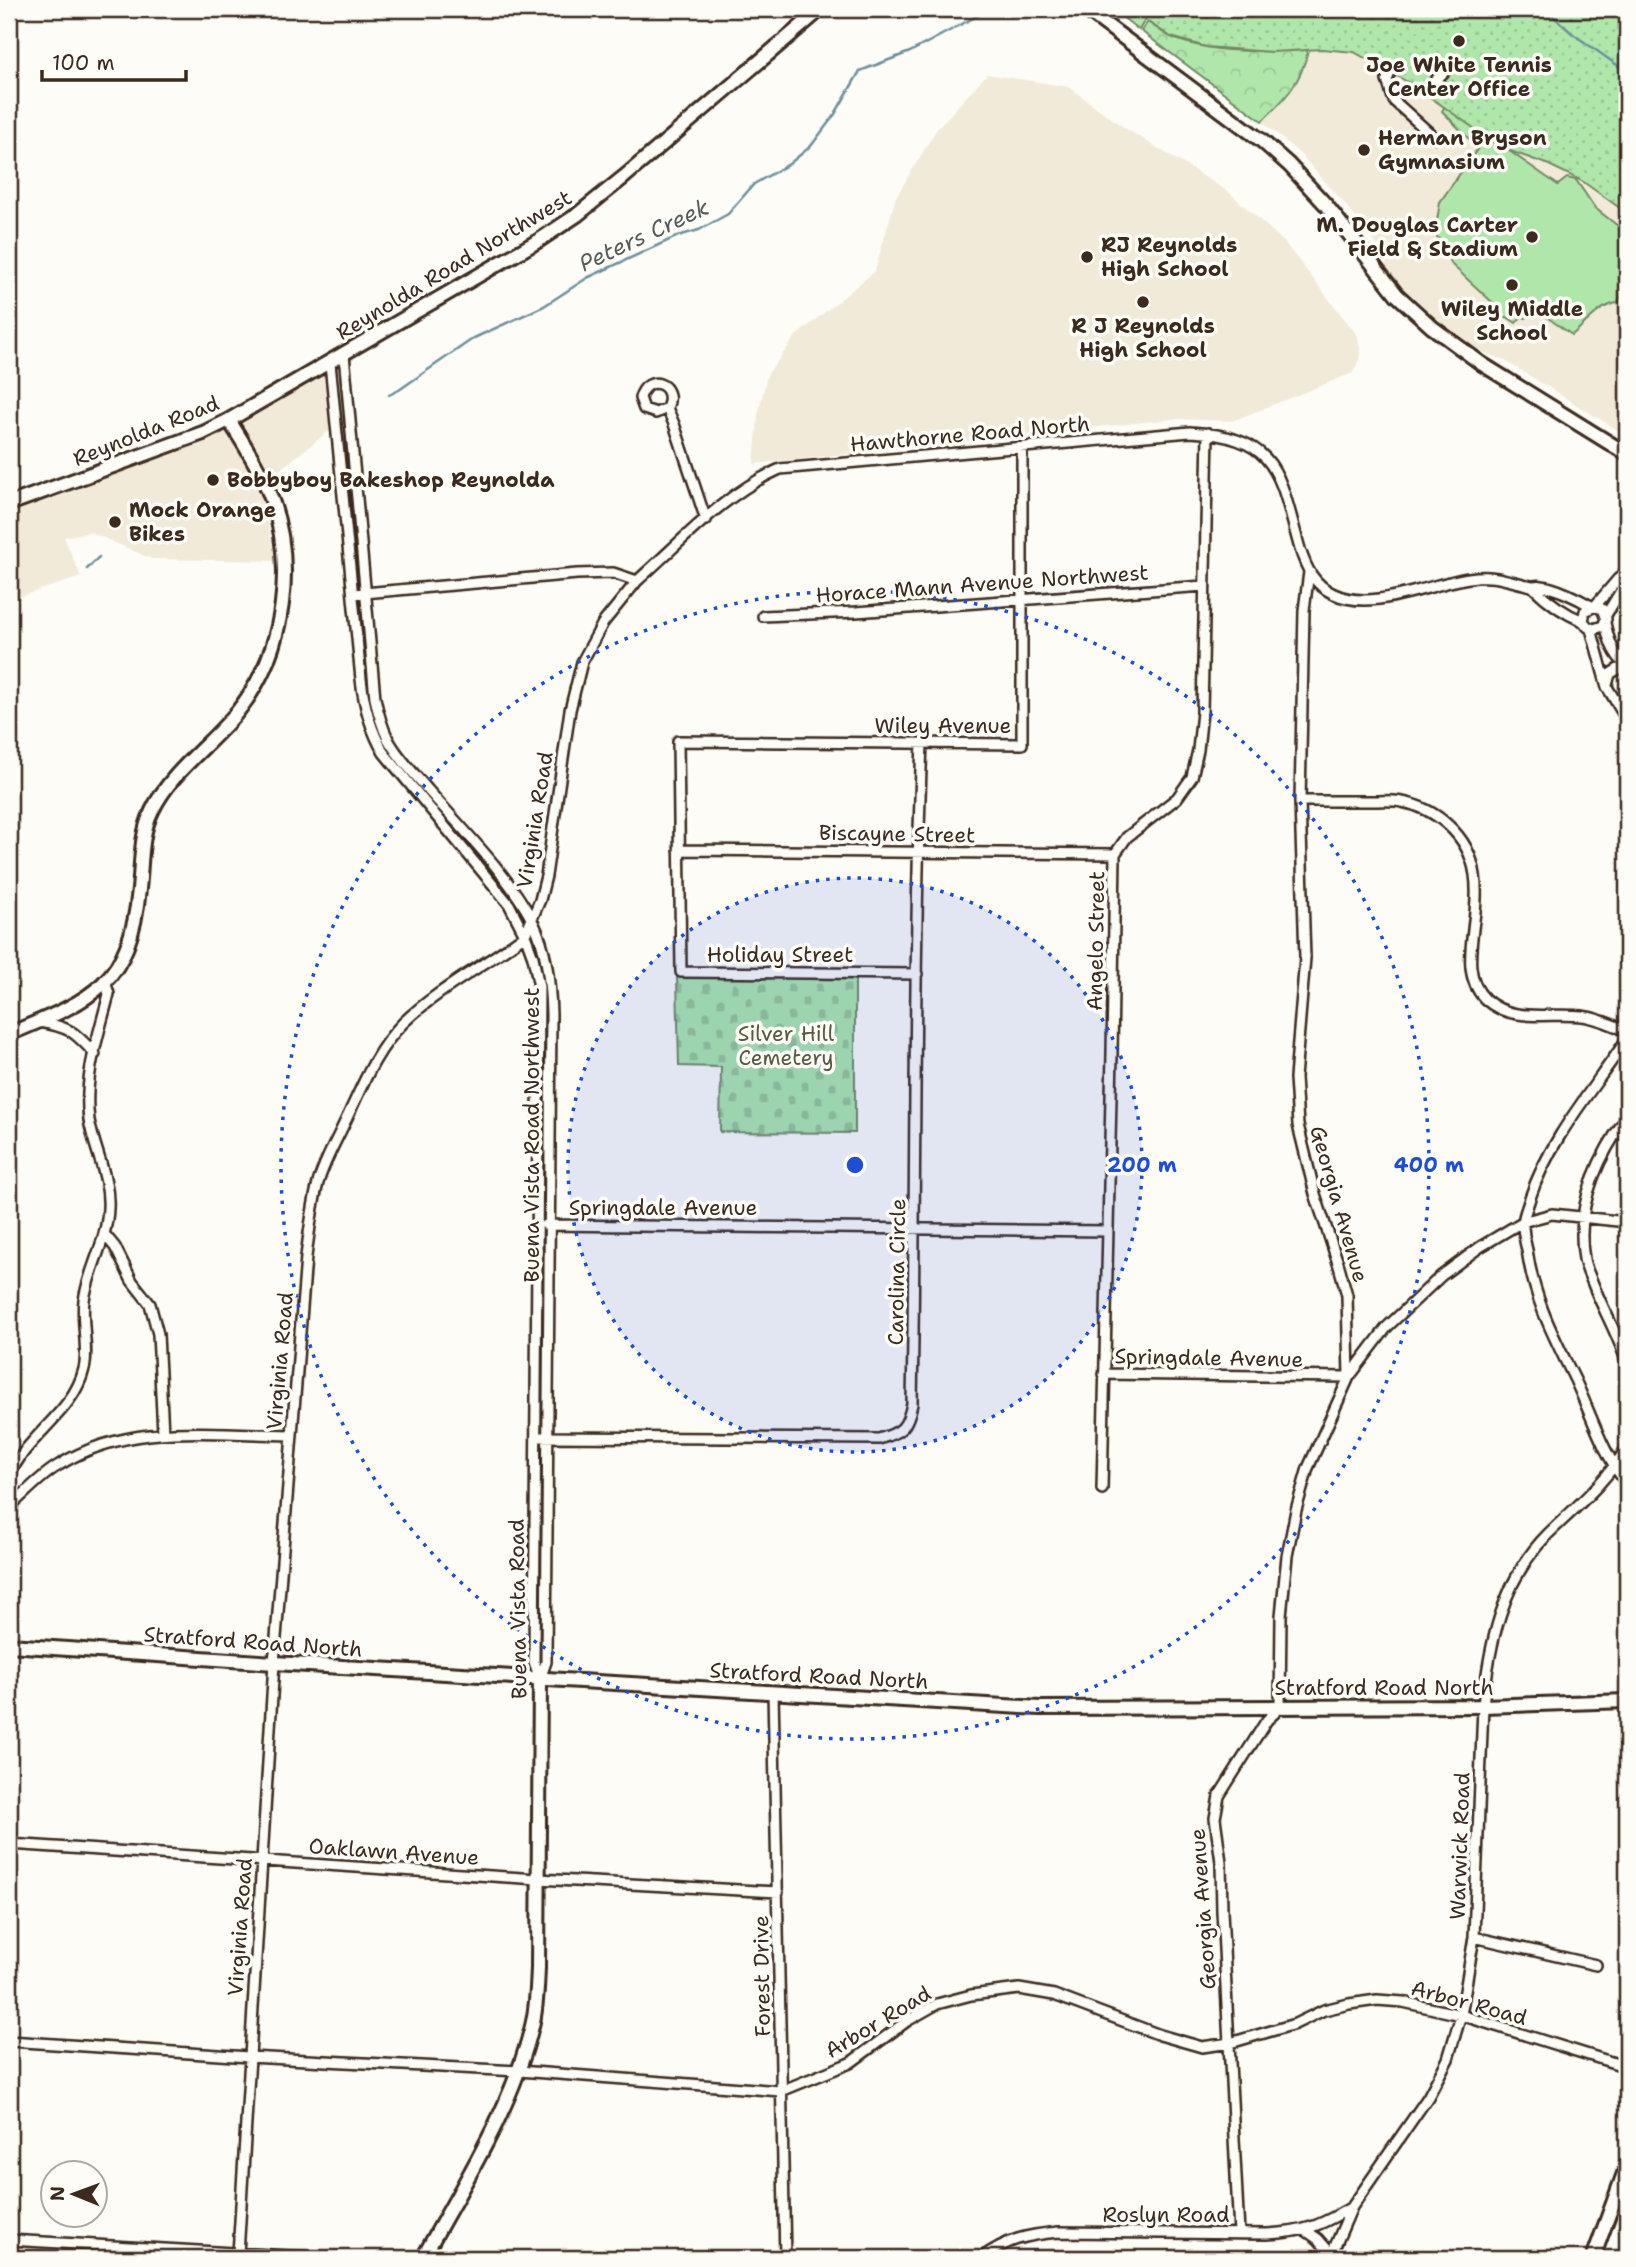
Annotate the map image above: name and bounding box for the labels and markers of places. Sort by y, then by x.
marker: Joe White Tennis Center Office [1451,33,1467,49]
place label: Joe White Tennis Center Office [1366,51,1552,103]
place label: Herman Bryson Gymnasium [1378,124,1547,176]
marker: Herman Bryson Gymnasium [1356,142,1372,158]
place label: M. Douglas Carter Field & Stadium [1316,211,1518,263]
marker: M. Douglas Carter Field & Stadium [1524,229,1540,245]
place label: RJ Reynolds High School [1101,231,1237,283]
marker: RJ Reynolds High School [1079,249,1095,265]
marker: Wiley Middle School [1504,277,1520,293]
marker: R J Reynolds High School [1135,294,1151,310]
place label: Wiley Middle School [1441,295,1583,347]
place label: R J Reynolds High School [1071,312,1215,364]
place label: Bobbyboy Bakeshop Reynolda [227,466,555,494]
marker: Bobbyboy Bakeshop Reynolda [205,472,221,488]
place label: Mock Orange Bikes [129,496,276,548]
marker: Mock Orange Bikes [107,514,123,530]
centre of rings [843,1153,867,1177]

